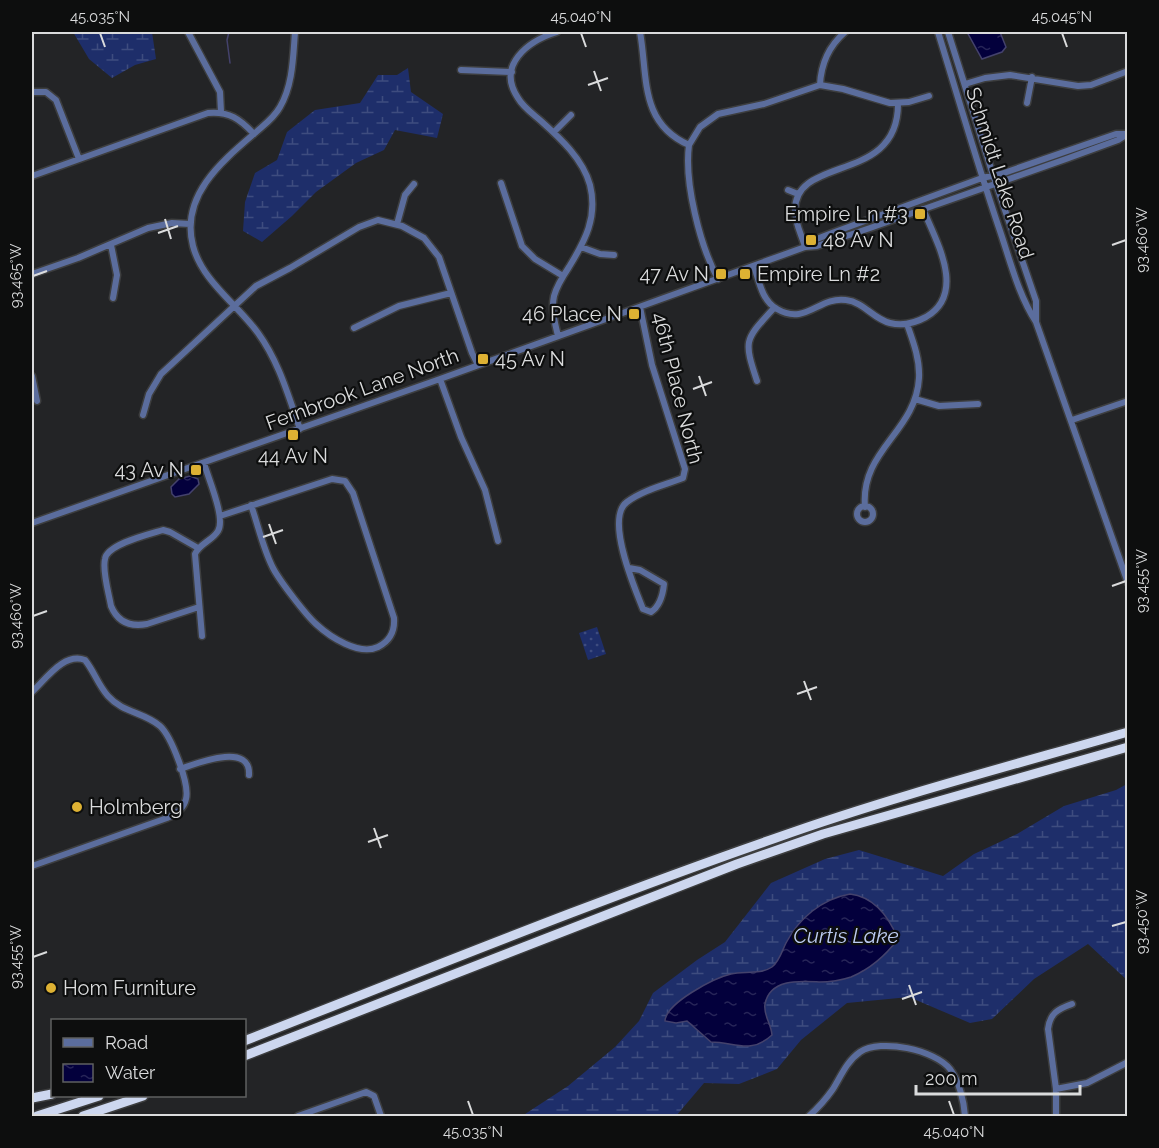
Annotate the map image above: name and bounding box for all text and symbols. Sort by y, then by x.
text: 45.035°N [70,8,130,26]
text: 45.040°N [550,8,612,26]
text: 45.045°N [1032,8,1092,26]
street label: Schmidt Lake Road [961,84,1039,262]
place label: Empire Ln #3 [785,202,908,226]
marker: Empire Ln #3 [913,207,927,221]
text: 93.460°W [1133,207,1151,273]
place label: 48 Av N [823,228,894,252]
marker: 48 Av N [804,233,818,247]
text: 93.465°W [7,243,25,308]
place label: 47 Av N [639,262,709,286]
place label: Empire Ln #2 [757,262,880,286]
marker: 47 Av N [714,267,728,281]
marker: Empire Ln #2 [738,267,752,281]
place label: 46 Place N [522,302,622,326]
marker: 46 Place N [627,307,641,321]
street label: 46th Place North [648,310,708,466]
street label: Fernbrook Lane North [262,343,462,435]
place label: 45 Av N [495,347,565,371]
marker: 45 Av N [476,352,490,366]
marker: 44 Av N [286,428,300,442]
place label: 44 Av N [258,444,328,468]
place label: 43 Av N [114,458,184,482]
marker: 43 Av N [189,463,203,477]
text: 93.455°W [1133,549,1151,613]
text: 93.460°W [7,583,25,649]
place label: Holmberg [89,795,183,819]
marker: Holmberg [70,800,84,814]
text: 93.450°W [1133,889,1151,954]
water label: Curtis Lake [793,923,899,948]
text: 93.455°W [7,925,25,989]
place label: Hom Furniture [63,976,196,1000]
marker: Hom Furniture [44,981,58,995]
legend [51,1019,246,1097]
text: Road [105,1032,148,1053]
scale bar [916,1058,1080,1096]
text: Water [105,1062,156,1083]
text: 200 m [925,1068,978,1089]
text: 45.035°N [443,1123,503,1141]
text: 45.040°N [923,1123,985,1141]

